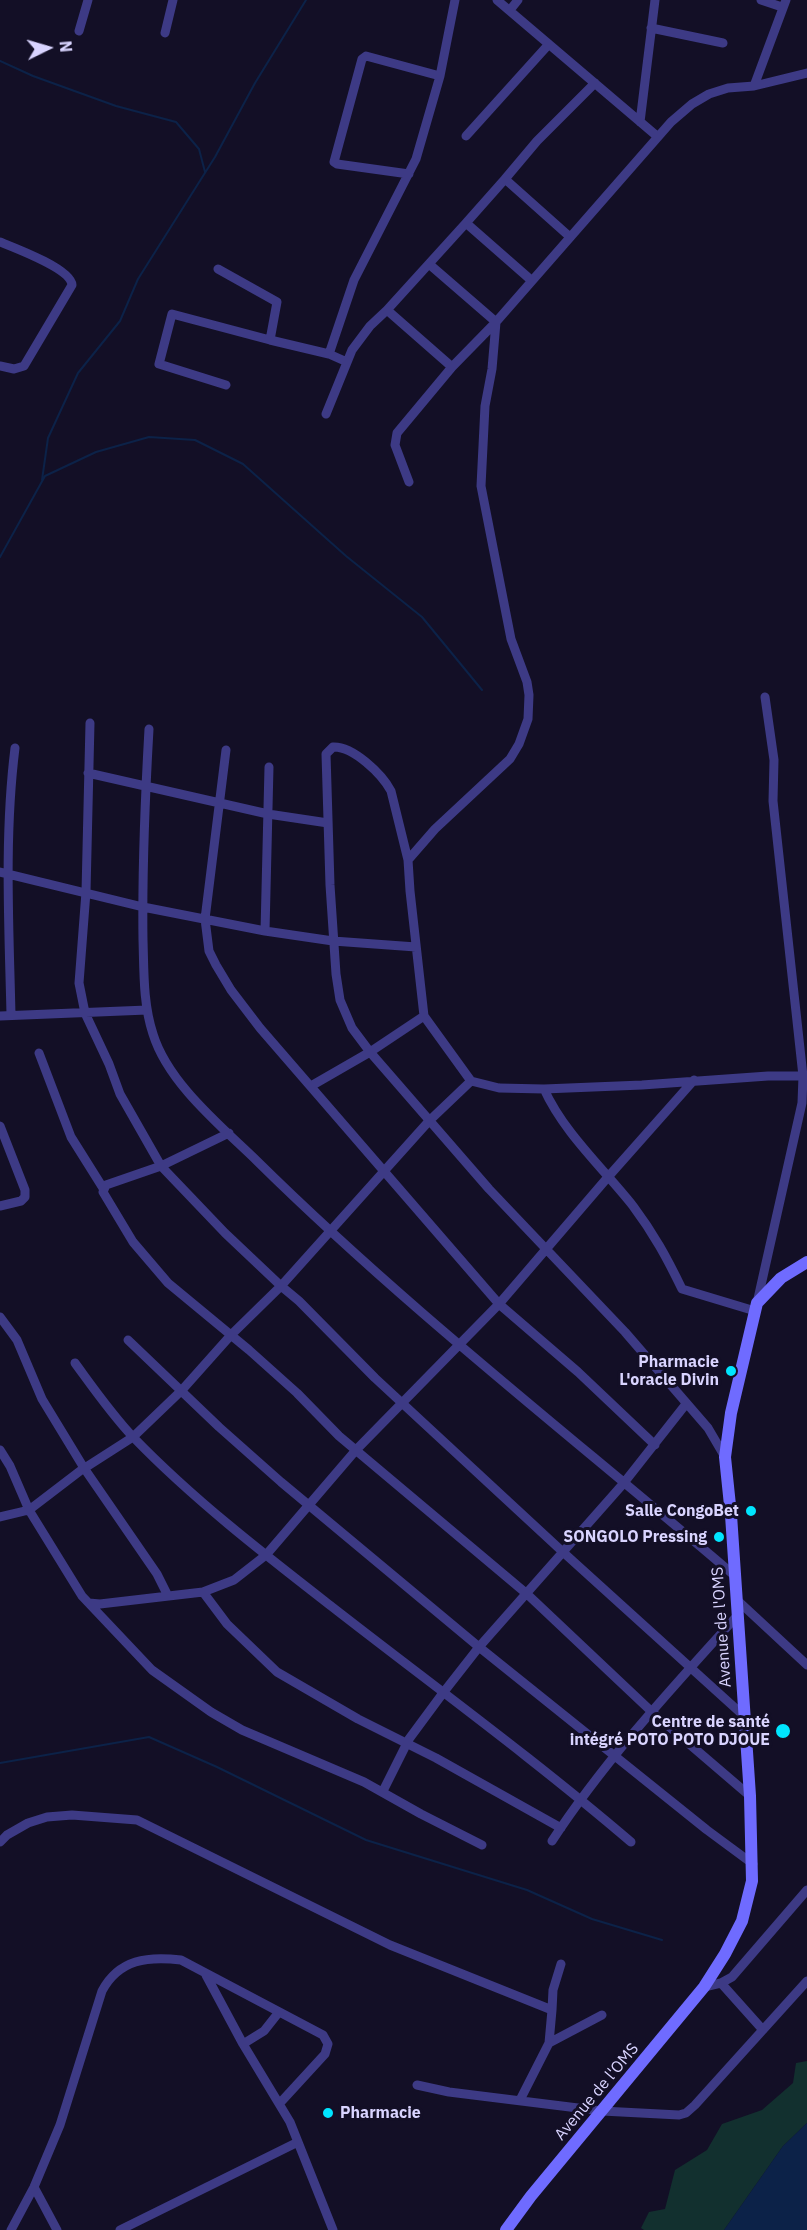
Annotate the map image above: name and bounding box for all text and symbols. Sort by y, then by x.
north arrow [18,18,78,78]
text: N [55,40,76,53]
place label: Pharmacie L'oracle Divin [619,1352,719,1390]
marker: Pharmacie L'oracle Divin [724,1364,738,1378]
place label: Salle CongoBet [625,1501,739,1521]
marker: Salle CongoBet [744,1504,758,1518]
place label: SONGOLO Pressing [563,1527,707,1547]
marker: SONGOLO Pressing [712,1530,726,1544]
street label: Avenue de l'OMS [708,1566,736,1688]
place label: Centre de santé intégré POTO POTO DJOUE [570,1712,770,1750]
marker: Centre de santé intégré POTO POTO DJOUE [774,1722,792,1740]
street label: Avenue de l'OMS [551,2040,643,2144]
place label: Pharmacie [340,2103,421,2123]
marker: Pharmacie [321,2106,335,2120]

